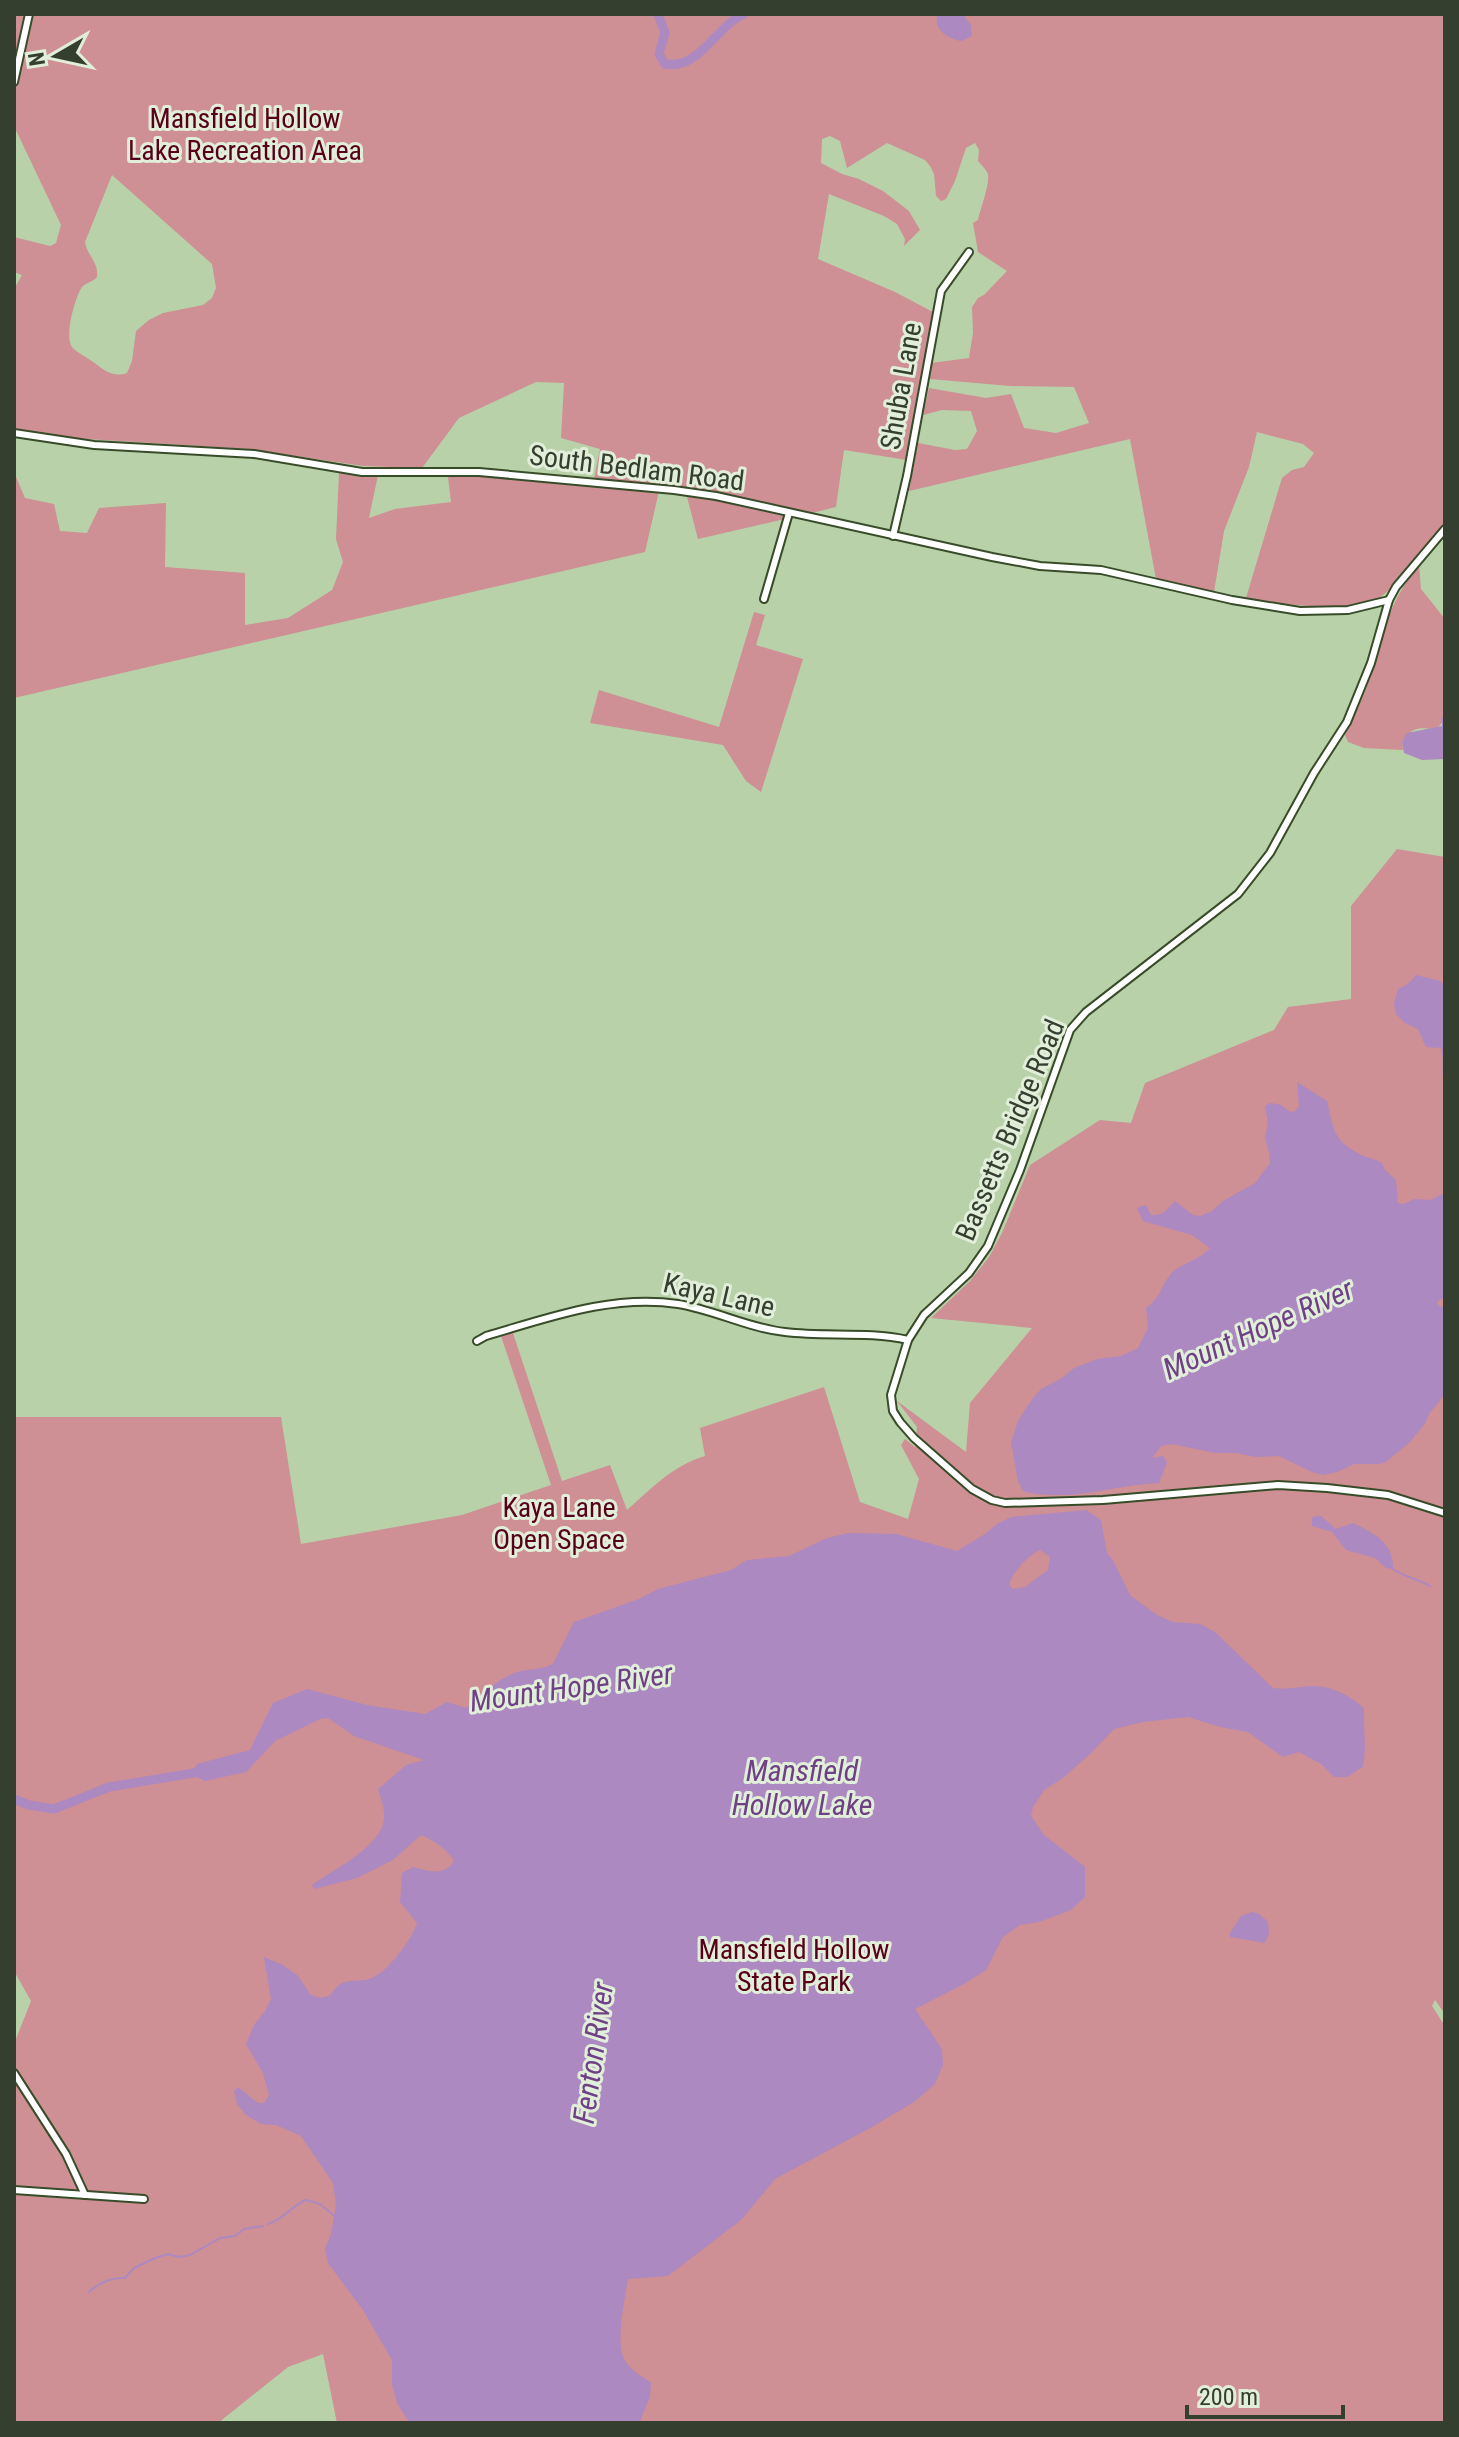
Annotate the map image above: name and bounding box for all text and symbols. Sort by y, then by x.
north arrow [16,16,96,96]
text: N [23,50,50,68]
park label: Mansfield Hollow Lake Recreation Area [128,102,362,167]
street label: Shuba Lane [874,320,928,452]
street label: South Bedlam Road [528,438,746,498]
street label: Bassetts Bridge Road [949,1015,1071,1245]
street label: Kaya Lane [660,1266,778,1324]
water label: Mount Hope River [1157,1271,1360,1387]
park label: Kaya Lane Open Space [493,1491,625,1556]
water label: Mount Hope River [467,1655,676,1719]
water label: Mansfield Hollow Lake [732,1753,872,1822]
park label: Mansfield Hollow State Park [698,1933,890,1998]
water label: Fenton River [566,1979,620,2126]
scale bar [1187,2369,1343,2419]
text: 200 m [1199,2383,1258,2411]

